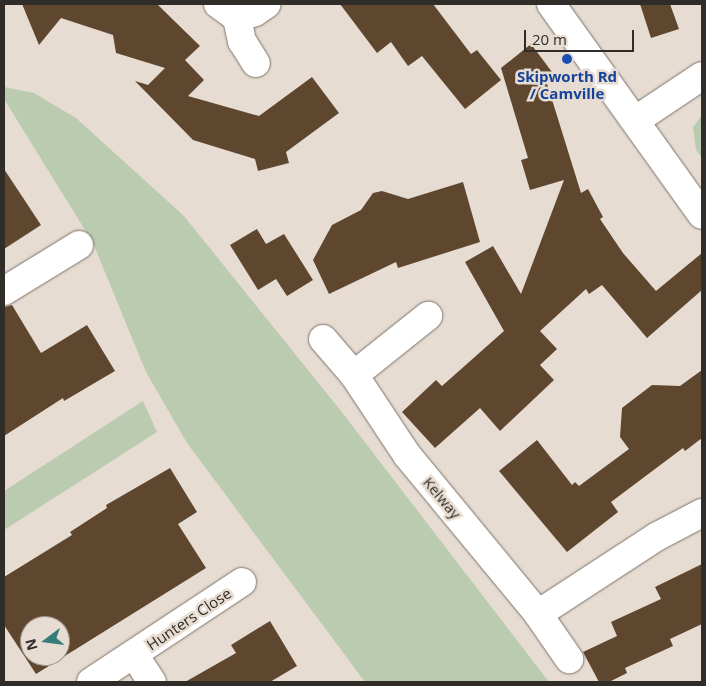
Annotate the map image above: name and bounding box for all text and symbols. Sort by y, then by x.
scale bar [526,20,636,52]
text: 20 m [532,29,567,49]
marker: Skipworth Rd / Camville [561,53,573,65]
place label: Skipworth Rd / Camville [517,67,617,102]
street label: Kelway [419,473,465,523]
street label: Hunters Close [143,584,235,654]
north arrow [20,616,70,666]
text: N [20,637,42,653]

